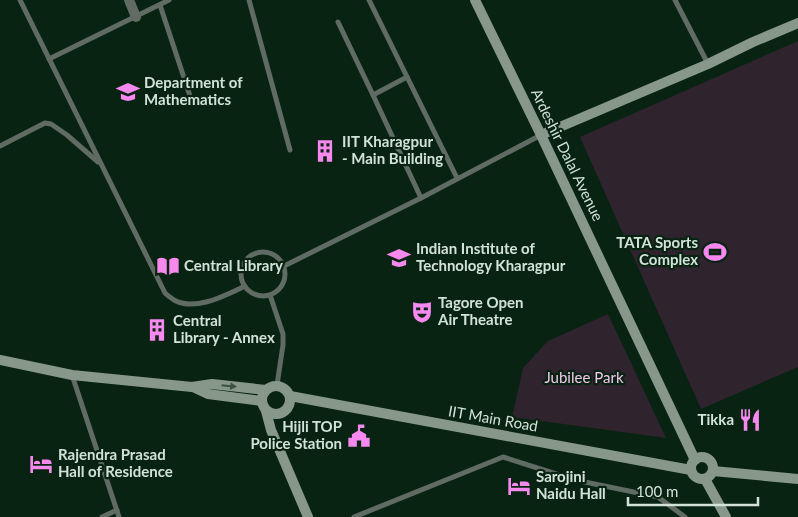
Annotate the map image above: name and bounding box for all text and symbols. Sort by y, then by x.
place label: Department of Mathematics [144,73,243,108]
school or university icon: Department of Mathematics [115,79,141,105]
street label: Ardeshir Dalal Avenue [528,85,608,224]
place label: IIT Kharagpur - Main Building [342,132,443,167]
building icon: IIT Kharagpur - Main Building [312,138,338,164]
place label: TATA Sports Complex [616,233,698,268]
place label: Indian Institute of Technology Kharagpur [416,239,566,274]
sports icon: TATA Sports Complex [702,239,728,265]
school or university icon: Indian Institute of Technology Kharagpur [386,245,412,271]
library icon: Central Library [155,253,181,279]
place label: Central Library [184,256,283,274]
place label: Tagore Open Air Theatre [437,293,523,328]
theatre icon: Tagore Open Air Theatre [409,299,435,325]
place label: Central Library - Annex [173,311,275,346]
building icon: Central Library - Annex [144,317,170,343]
park label: Jubilee Park [544,368,624,386]
one-way arrow [221,382,237,390]
street label: IIT Main Road [447,401,539,435]
restaurant icon: Tikka [737,407,763,433]
place label: Tikka [698,410,734,428]
place label: Hijli TOP Police Station [250,417,342,452]
public building icon: Hijli TOP Police Station [346,423,372,449]
place label: Rajendra Prasad Hall of Residence [58,445,173,480]
hotel icon: Rajendra Prasad Hall of Residence [28,451,54,477]
place label: Sarojini Naidu Hall [536,467,606,502]
hotel icon: Sarojini Naidu Hall [506,473,532,499]
scale bar [628,474,758,506]
text: 100 m [636,482,678,500]

